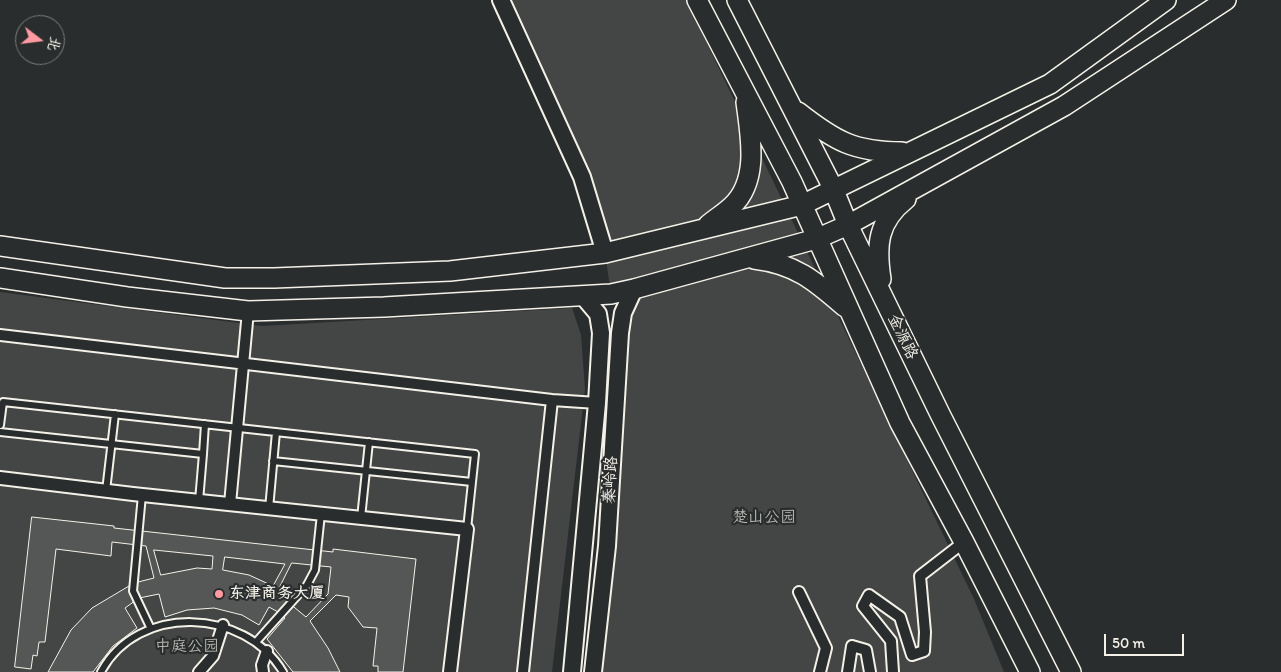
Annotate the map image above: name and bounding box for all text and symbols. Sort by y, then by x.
north arrow [15,15,65,65]
text: 北 [44,35,64,53]
street label: 金源路 [883,311,921,363]
street label: 秦岭路 [600,456,622,504]
park label: 楚山公园 [732,508,796,528]
place label: 东津商务大厦 [229,584,325,604]
marker: 东津商务大厦 [213,588,225,600]
scale bar [1106,624,1186,656]
text: 50 m [1112,634,1145,652]
park label: 中庭公园 [155,637,219,657]

